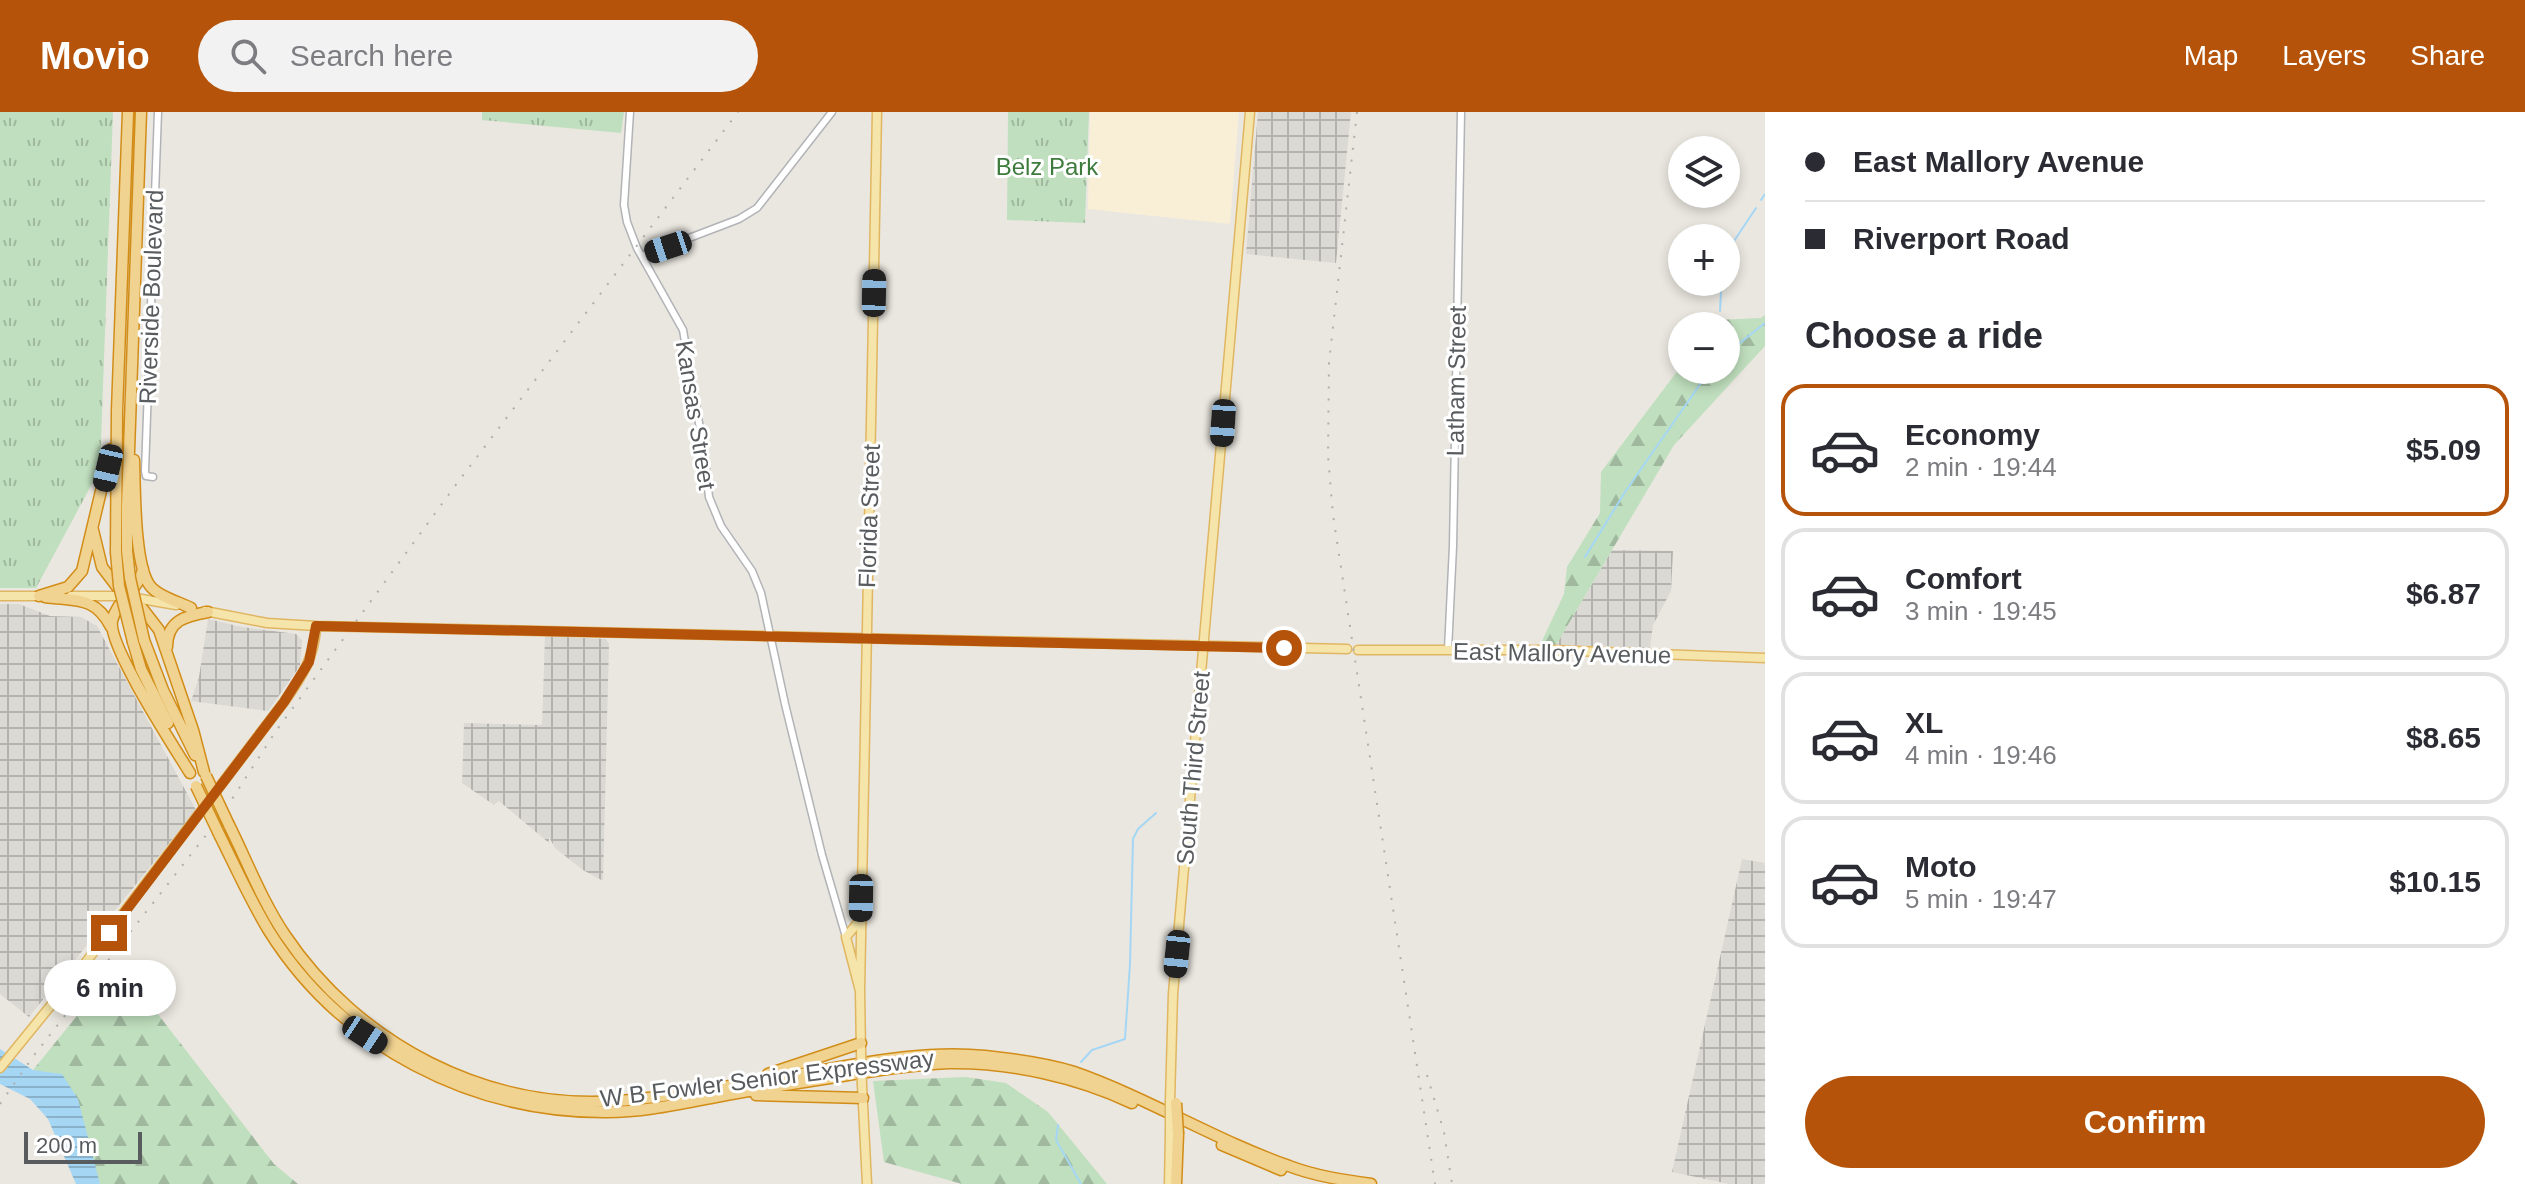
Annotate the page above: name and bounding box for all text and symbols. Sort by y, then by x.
search box [198,20,758,92]
icon: search [226,34,270,78]
text: Movio [40,35,150,77]
text: Search here [290,39,453,72]
text: Map [2184,40,2238,71]
text: Layers [2282,40,2366,71]
text: Share [2410,40,2485,71]
map controls [1668,136,1740,384]
button: layers [1668,136,1740,208]
text: East Mallory Avenue [1853,145,2144,178]
park label: Belz Park [996,153,1099,180]
street label: Riverside Boulevard [134,189,168,405]
text: Riverport Road [1853,222,2070,255]
button: + [1668,224,1740,296]
car [641,228,695,266]
car [862,269,886,317]
street label: Latham Street [1441,305,1471,457]
button: − [1668,312,1740,384]
text: Choose a ride [1805,315,2043,356]
street label: Kansas Street [671,338,721,492]
car [1209,398,1237,448]
icon: car [1809,414,1881,486]
text: Economy [1905,418,2040,451]
text: $5.09 [2406,433,2481,466]
car [91,442,125,494]
street label: Florida Street [853,443,885,588]
text: 2 min · 19:44 [1905,452,2057,482]
icon: car [1809,558,1881,630]
text: Comfort [1905,562,2022,595]
text: $6.87 [2406,577,2481,610]
text: 3 min · 19:45 [1905,596,2057,626]
route start [1266,630,1302,666]
street label: East Mallory Avenue [1453,638,1671,668]
street label: South Third Street [1171,670,1215,866]
icon: car [1809,702,1881,774]
text: XL [1905,706,1943,739]
text: $8.65 [2406,721,2481,754]
text: 4 min · 19:46 [1905,740,2057,770]
icon: car [1809,846,1881,918]
text: Moto [1905,850,1977,883]
text: $10.15 [2389,865,2481,898]
car [849,874,873,922]
text: 5 min · 19:47 [1905,884,2057,914]
route end [91,915,127,951]
car [1163,929,1191,979]
callout: 6 min [43,961,175,1017]
text: 6 min [76,973,144,1003]
car [338,1012,392,1058]
street label: W B Fowler Senior Expressway [599,1044,935,1112]
button: Confirm [1805,1076,2485,1168]
scale bar [24,1128,142,1164]
text: 200 m [36,1133,97,1158]

